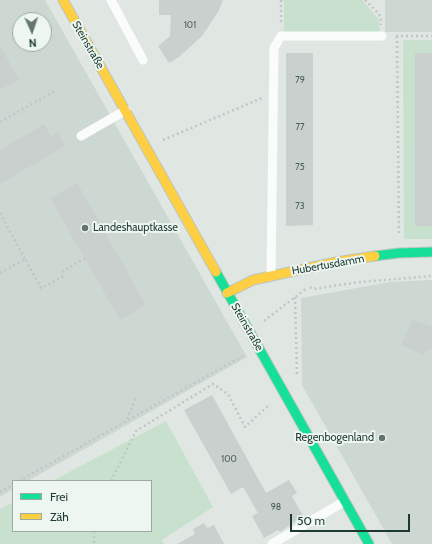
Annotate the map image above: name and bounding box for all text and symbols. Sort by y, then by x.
north arrow [12,12,52,52]
street label: Steinstraße [69,19,107,71]
house number: 101 [184,20,196,30]
text: N [28,36,37,50]
house number: 79 [295,75,305,85]
house number: 77 [295,122,305,132]
house number: 75 [295,162,305,172]
house number: 73 [295,201,305,211]
place label: Landeshauptkasse [93,221,178,235]
marker: Landeshauptkasse [80,223,90,233]
street label: Hubertusdamm [291,252,365,278]
street label: Steinstraße [228,301,266,353]
place label: Regenbogenland [295,431,374,445]
marker: Regenbogenland [377,433,387,443]
house number: 100 [221,454,237,464]
legend [12,480,152,532]
text: Frei [50,489,68,504]
house number: 98 [271,502,281,512]
scale bar [292,506,412,532]
text: Zäh [50,509,69,524]
text: 50 m [297,513,325,528]

